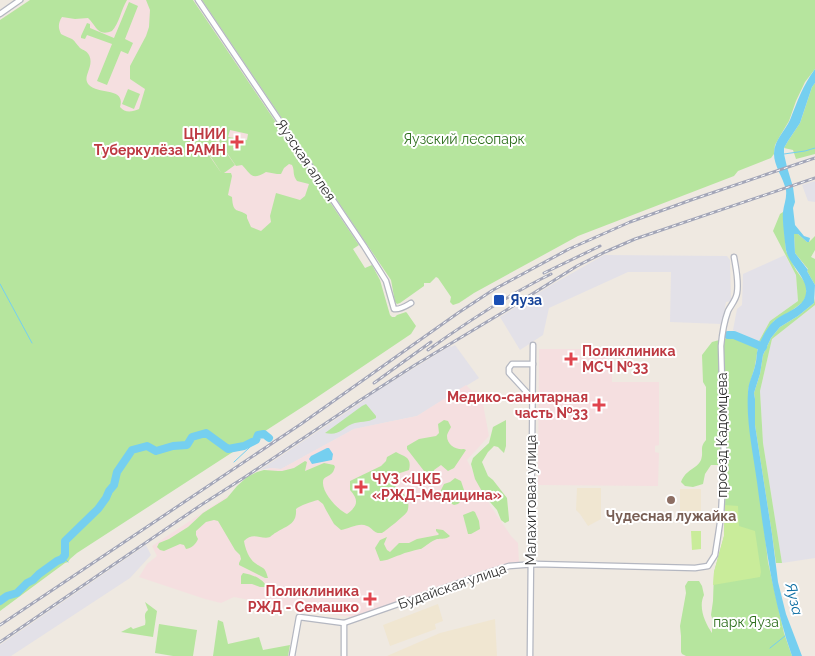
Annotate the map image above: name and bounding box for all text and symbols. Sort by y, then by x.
street label: Яузская аллея [273,116,339,204]
place label: ЦНИИ Туберкулёза РАМН [94,126,226,158]
park label: Яузский лесопарк [403,131,525,147]
marker: ЦНИИ Туберкулёза РАМН [230,135,244,149]
place label: Яуза [510,292,542,308]
marker: Яуза [492,293,506,307]
place label: Поликлиника МСЧ №33 [582,343,675,375]
marker: Поликлиника МСЧ №33 [564,352,578,366]
street label: проезд Кадомцева [714,372,730,498]
place label: Медико-санитарная часть №33 [447,389,588,421]
marker: Медико-санитарная часть №33 [592,398,606,412]
street label: Малахитовая улица [523,435,539,565]
place label: ЧУЗ «ЦКБ «РЖД-Медицина» [372,471,502,503]
marker: ЧУЗ «ЦКБ «РЖД-Медицина» [354,480,368,494]
marker: Чудесная лужайка [665,494,677,506]
place label: Чудесная лужайка [606,508,736,524]
street label: Будайская улица [396,560,508,612]
water label: Яуза [781,581,807,617]
place label: Поликлиника РЖД - Семашко [248,583,360,615]
marker: Поликлиника РЖД - Семашко [363,592,377,606]
park label: парк Яуза [713,614,779,630]

